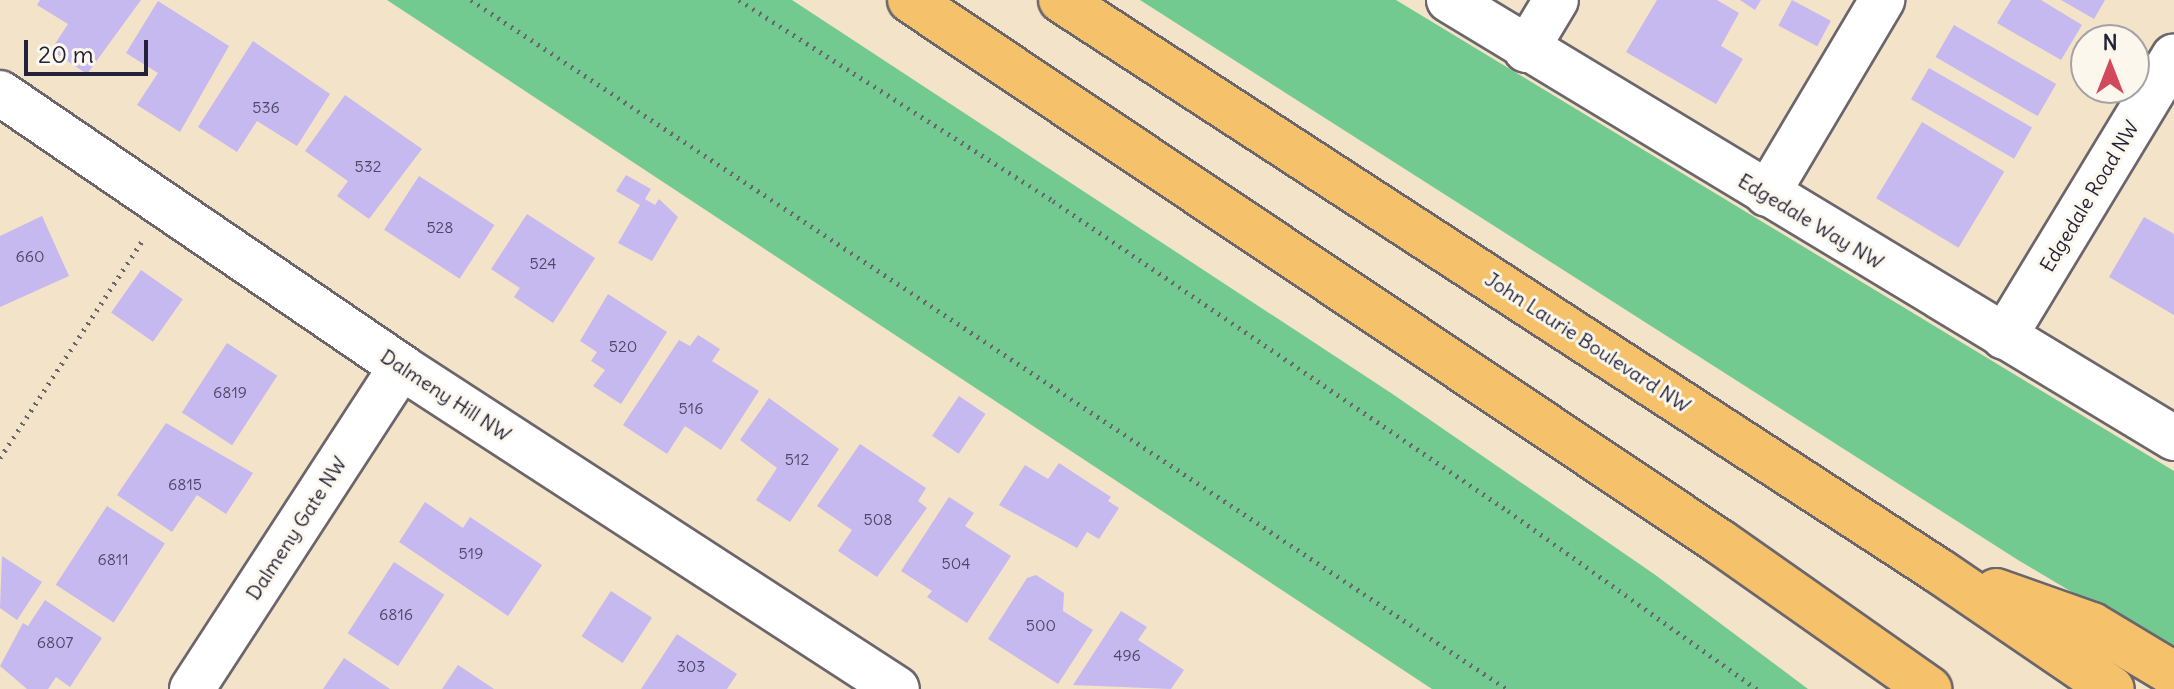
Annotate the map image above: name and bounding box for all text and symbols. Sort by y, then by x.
scale bar [28,24,152,74]
north arrow [2070,24,2150,104]
text: N [2102,28,2118,56]
text: 20 m [38,39,94,69]
house number: 536 [252,97,280,117]
street label: Edgedale Road NW [2034,116,2144,276]
house number: 532 [354,156,382,176]
street label: Edgedale Way NW [1734,168,1888,274]
house number: 528 [426,217,454,237]
house number: 660 [16,246,44,266]
house number: 524 [530,253,556,273]
street label: John Laurie Boulevard NW [1481,267,1695,417]
house number: 520 [609,336,637,356]
street label: Dalmeny Hill NW [376,344,516,446]
house number: 6819 [213,382,247,402]
house number: 516 [679,398,703,418]
house number: 512 [785,449,809,469]
street label: Dalmeny Gate NW [241,452,351,604]
house number: 6815 [168,474,202,494]
house number: 508 [864,509,892,529]
house number: 519 [459,543,483,563]
house number: 6811 [97,549,129,569]
house number: 504 [942,553,970,573]
house number: 6816 [379,604,413,624]
house number: 500 [1026,615,1056,635]
house number: 6807 [37,632,73,652]
house number: 496 [1113,645,1141,665]
house number: 303 [677,656,705,676]

